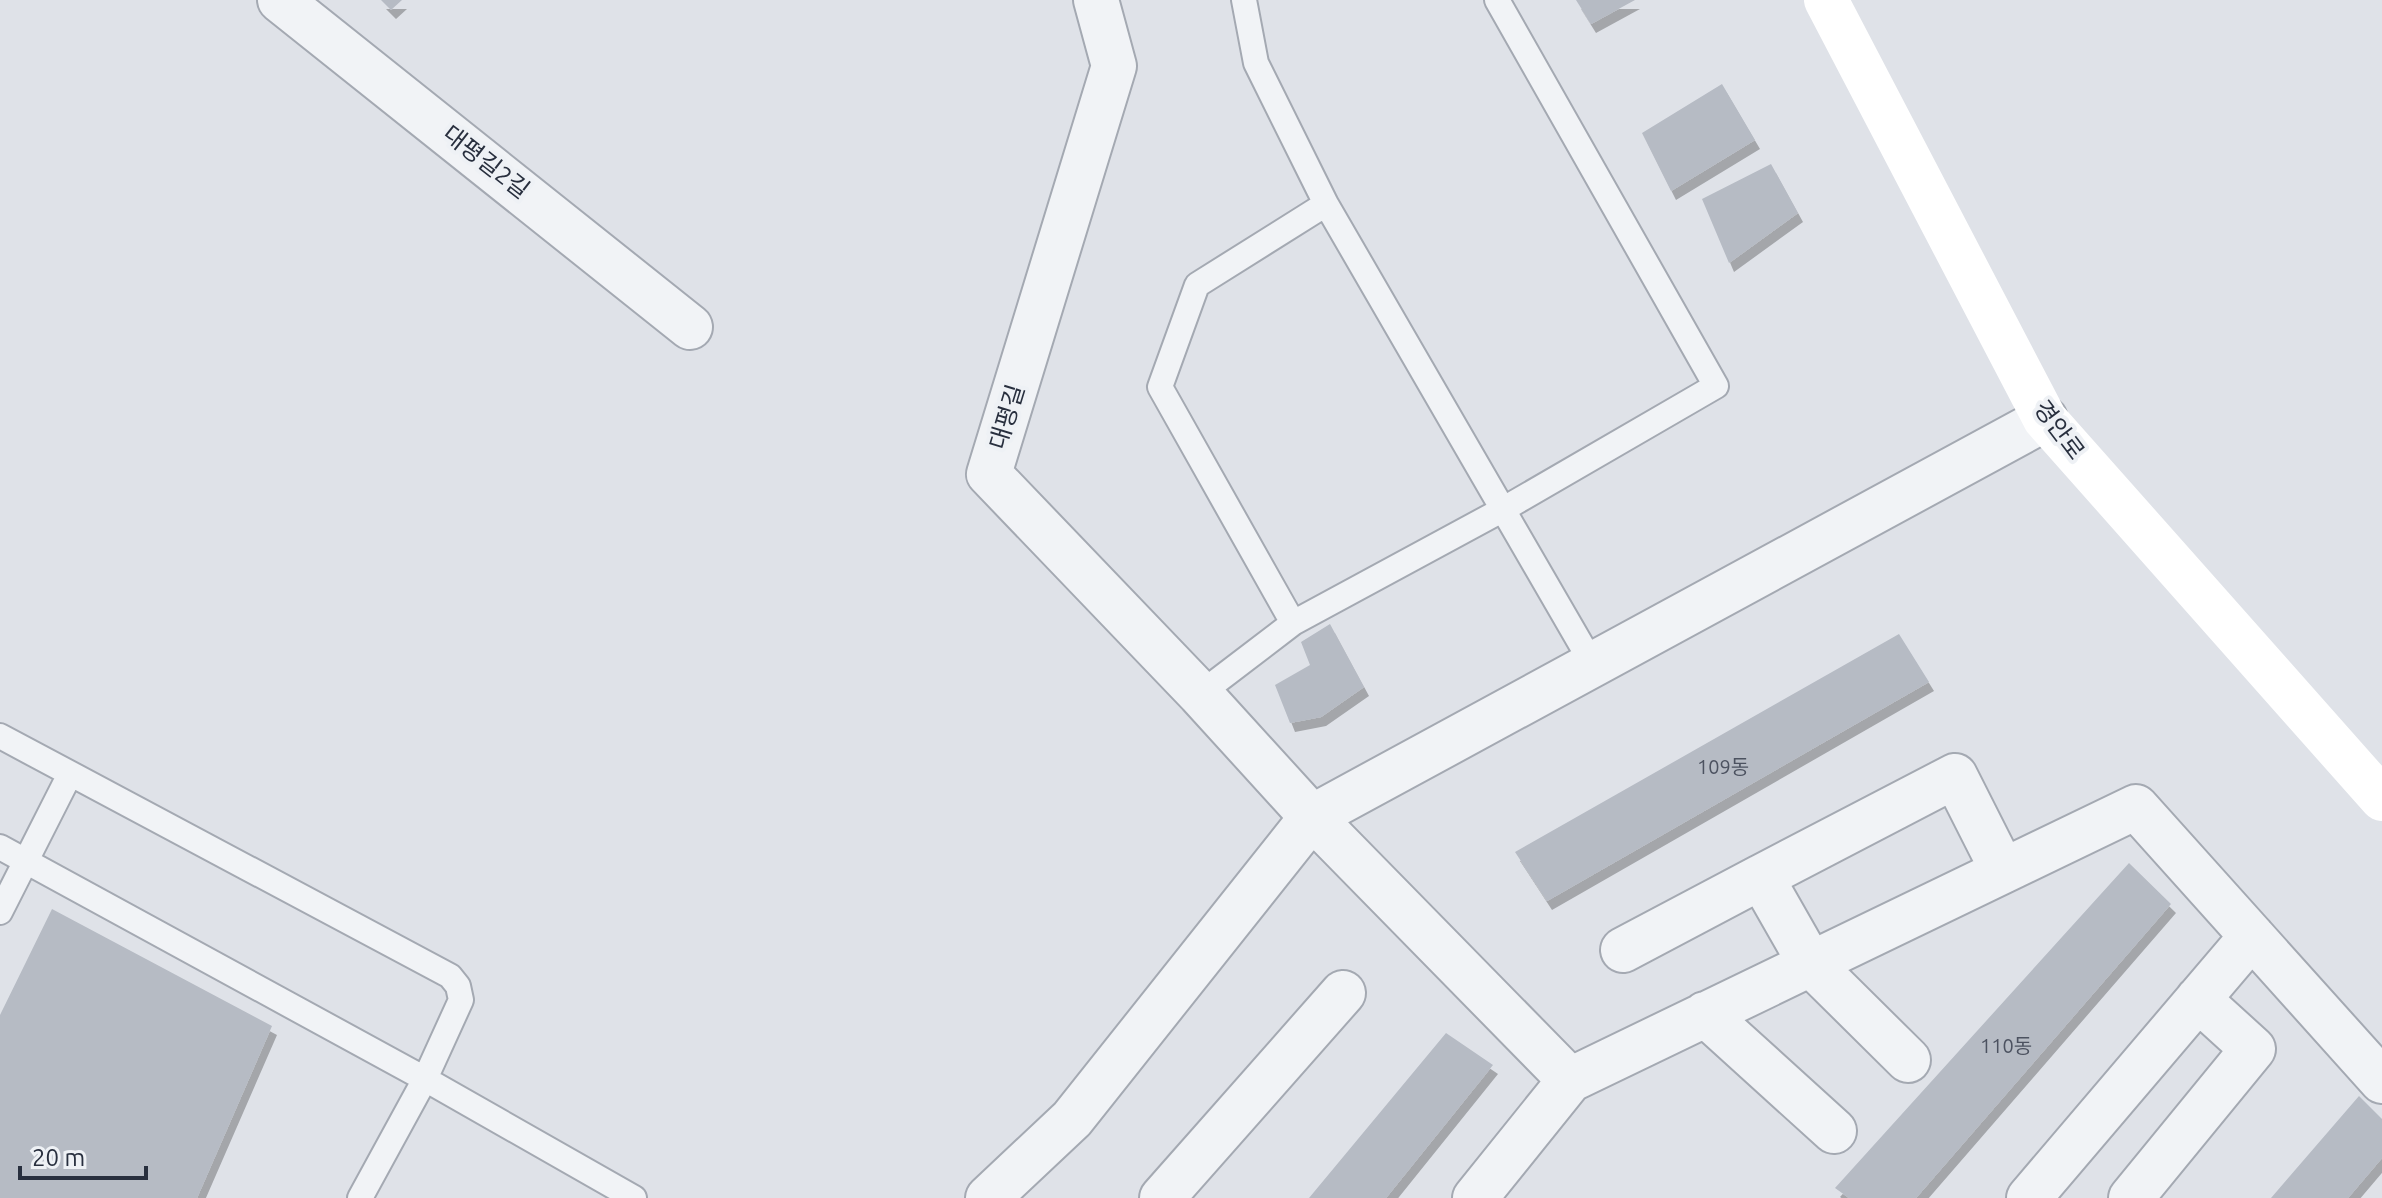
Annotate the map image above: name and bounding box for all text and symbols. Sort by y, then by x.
street label: 대평길2길 [438,120,535,204]
street label: 대평길 [984,381,1029,452]
street label: 경안로 [2029,395,2090,464]
house number: 109동 [1697,755,1749,778]
house number: 110동 [1980,1034,2032,1057]
scale bar [20,1130,146,1180]
text: 20 m [32,1144,85,1171]

